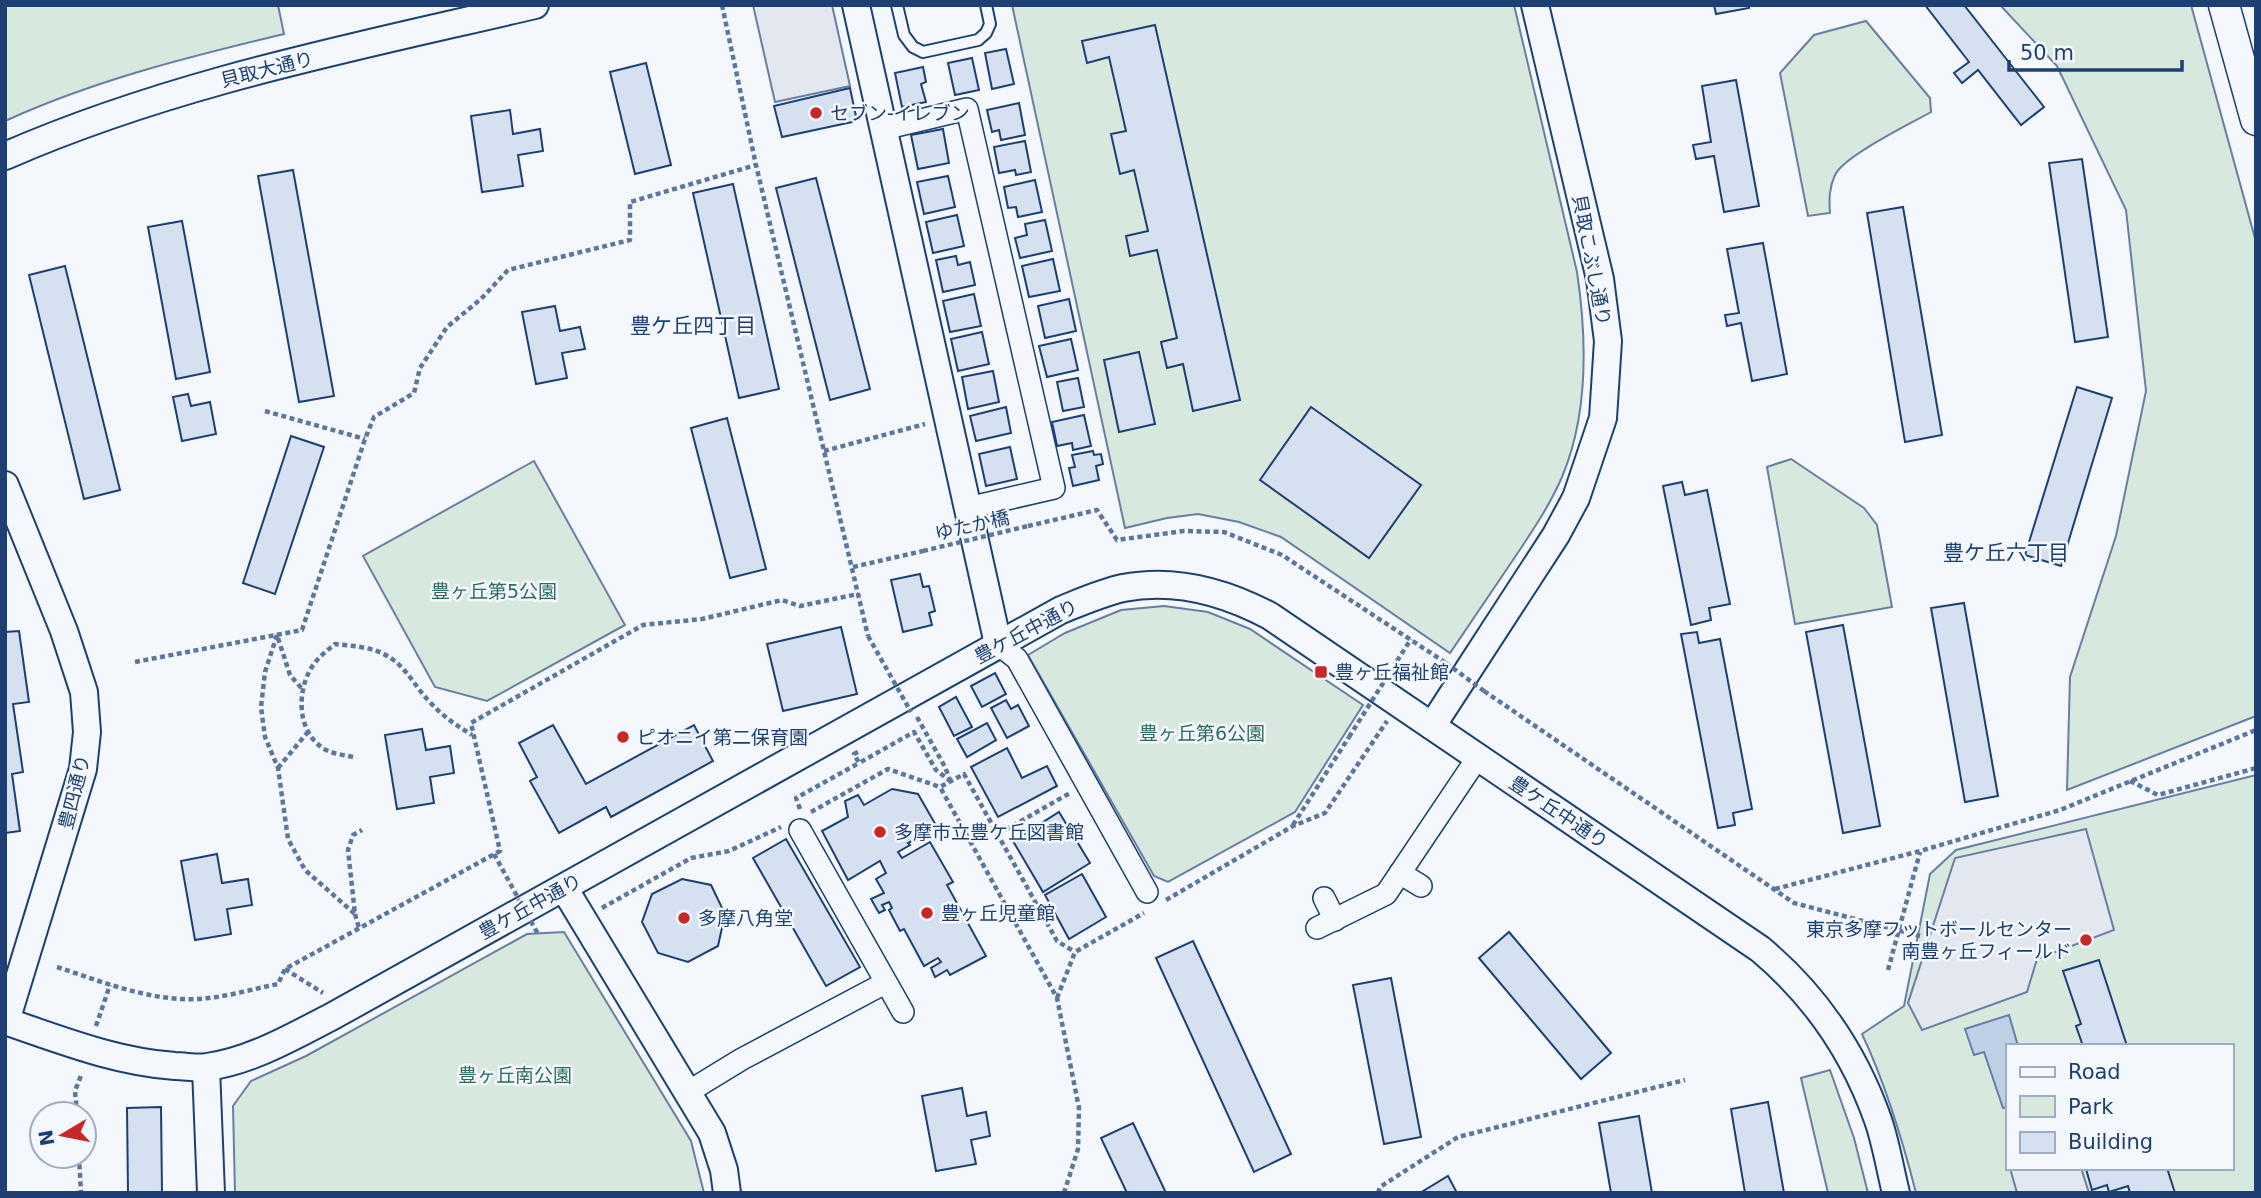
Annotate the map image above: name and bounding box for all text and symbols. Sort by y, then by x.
scale bar [2009,28,2182,72]
text: 50 m [2020,41,2074,65]
street label: 貝取大通り [218,47,316,91]
place label: セブン-イレブン [830,102,970,124]
marker: セブン-イレブン [808,105,824,121]
street label: 貝取こぶし通り [1569,193,1615,327]
district label: 豊ケ丘四丁目 [630,314,756,338]
street label: ゆたか橋 [932,506,1012,544]
district label: 豊ケ丘六丁目 [1943,541,2069,565]
park label: 豊ヶ丘第5公園 [431,580,557,602]
street label: 豊ケ丘中通り [971,595,1081,667]
place label: 豊ヶ丘福祉館 [1335,661,1449,683]
marker: 豊ヶ丘福祉館 [1313,664,1329,680]
park label: 豊ヶ丘第6公園 [1139,722,1265,744]
place label: ピオニイ第二保育園 [637,726,808,748]
marker: ピオニイ第二保育園 [615,729,631,745]
street label: 豊四通り [54,752,94,832]
street label: 豊ケ丘中通り [1506,771,1612,853]
place label: 多摩市立豊ケ丘図書館 [894,821,1084,843]
marker: 多摩市立豊ケ丘図書館 [872,824,888,840]
street label: 豊ケ丘中通り [475,869,585,943]
place label: 豊ヶ丘児童館 [941,902,1055,924]
marker: 豊ヶ丘児童館 [919,905,935,921]
place label: 多摩八角堂 [698,907,793,929]
marker: 多摩八角堂 [676,910,692,926]
place label: 東京多摩フットボールセンター 南豊ヶ丘フィールド [1806,918,2072,962]
marker: 東京多摩フットボールセンター 南豊ヶ丘フィールド [2078,932,2094,948]
legend [2006,1044,2233,1170]
text: Road [2068,1060,2121,1084]
park label: 豊ヶ丘南公園 [458,1064,572,1086]
text: Park [2068,1095,2114,1119]
north arrow [28,1100,98,1170]
text: N [34,1128,58,1148]
text: Building [2068,1130,2153,1154]

